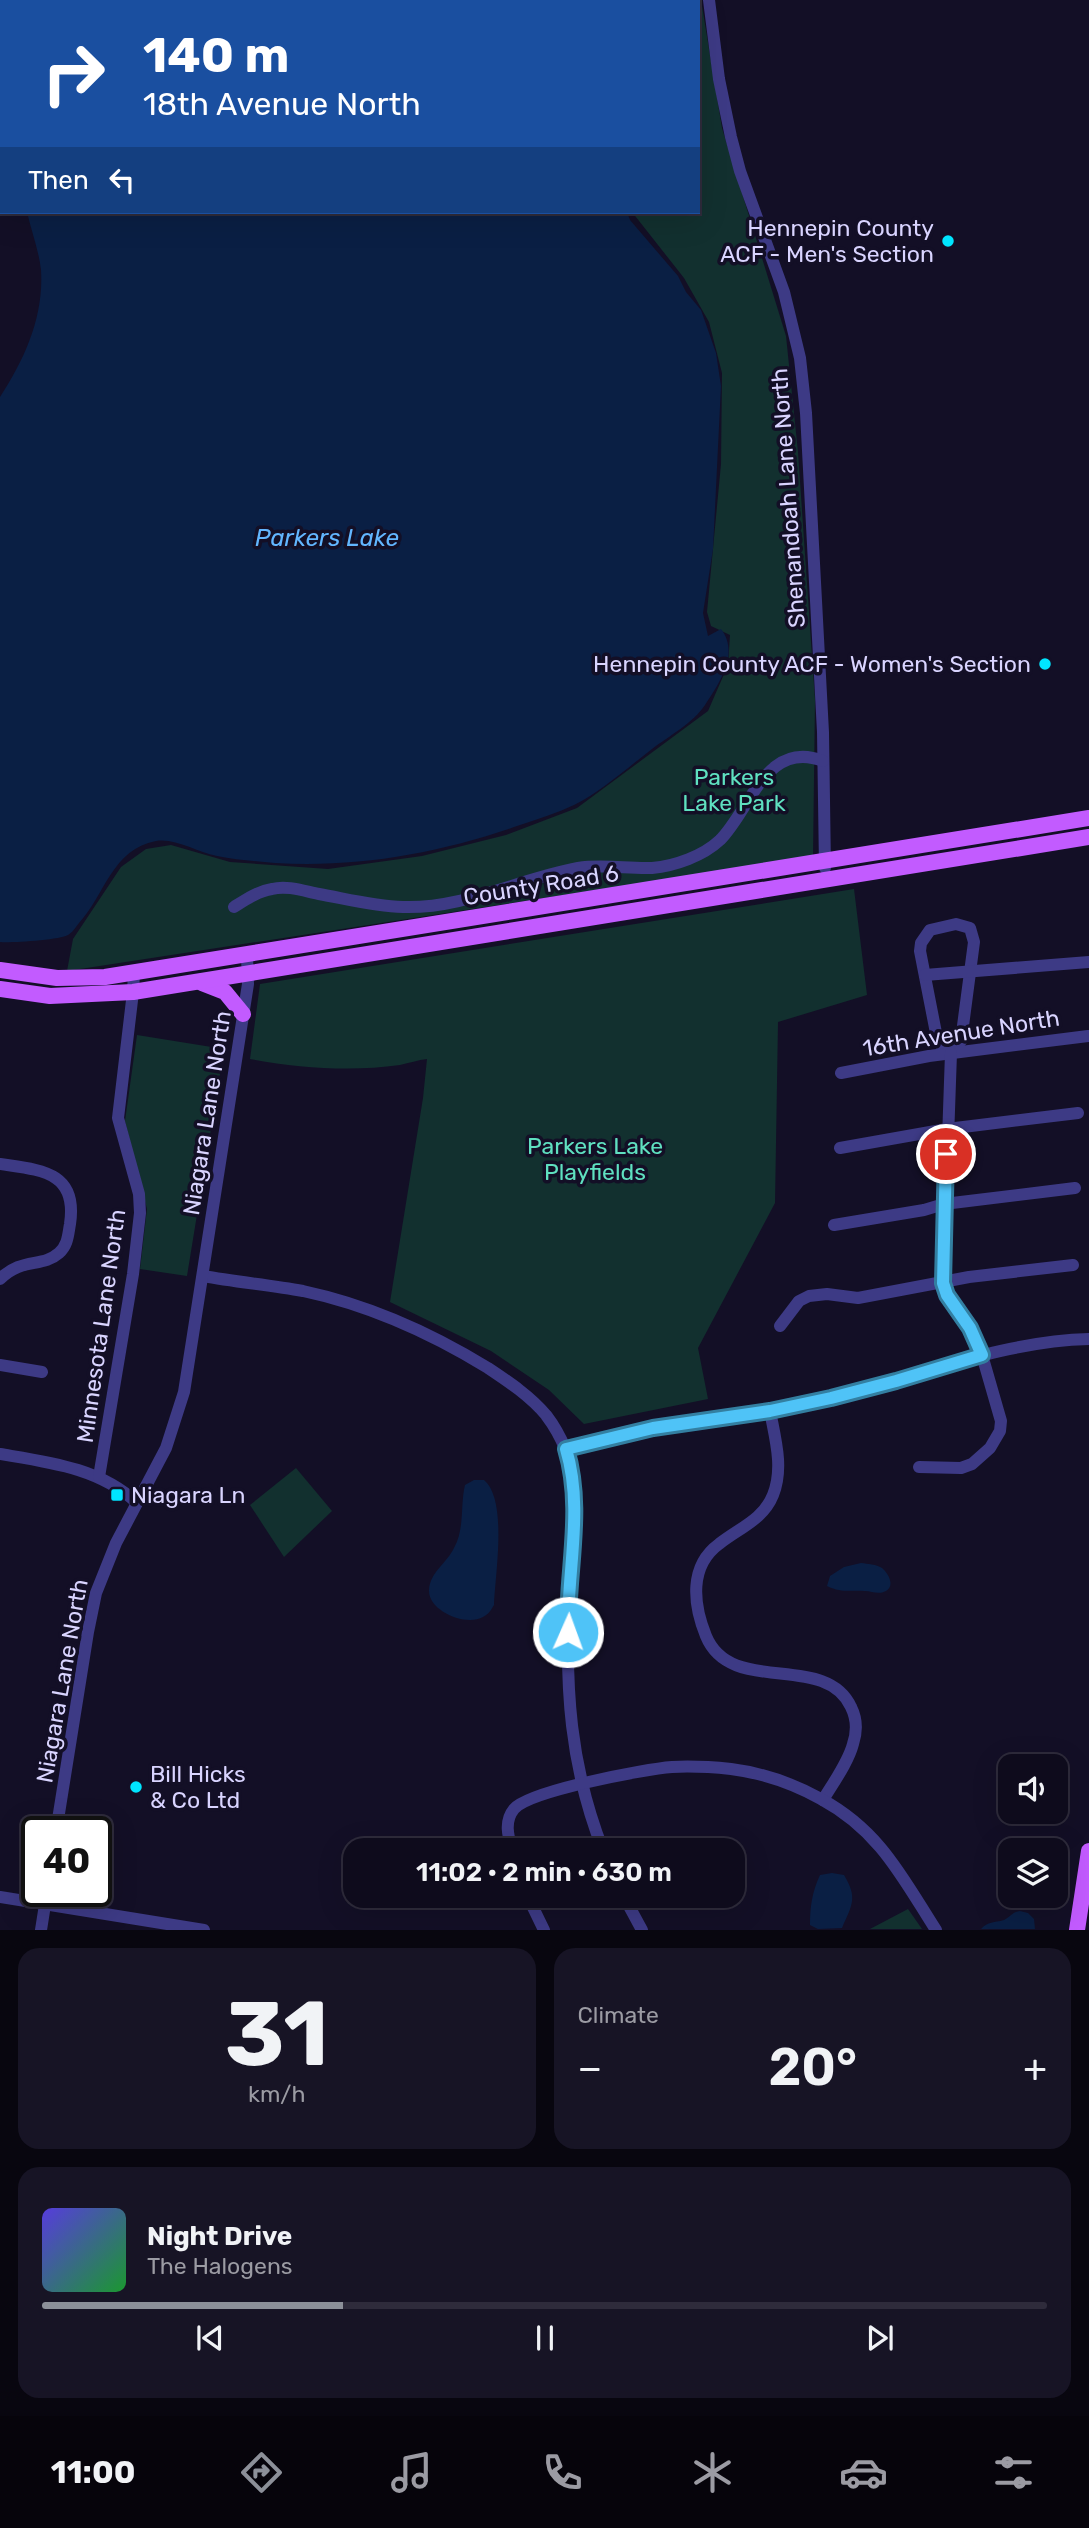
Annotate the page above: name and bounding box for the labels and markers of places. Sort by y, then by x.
place label: Hennepin County ACF - Men's Section [720,214,934,268]
marker: Hennepin County ACF - Men's Section [940,233,956,249]
place label: Hennepin County ACF - Women's Section [593,650,1031,678]
marker: Hennepin County ACF - Women's Section [1037,656,1053,672]
pin [916,1124,976,1184]
place label: Niagara Ln [131,1481,245,1509]
marker: Niagara Ln [109,1487,125,1503]
place label: Bill Hicks & Co Ltd [150,1760,246,1814]
marker: Bill Hicks & Co Ltd [128,1779,144,1795]

